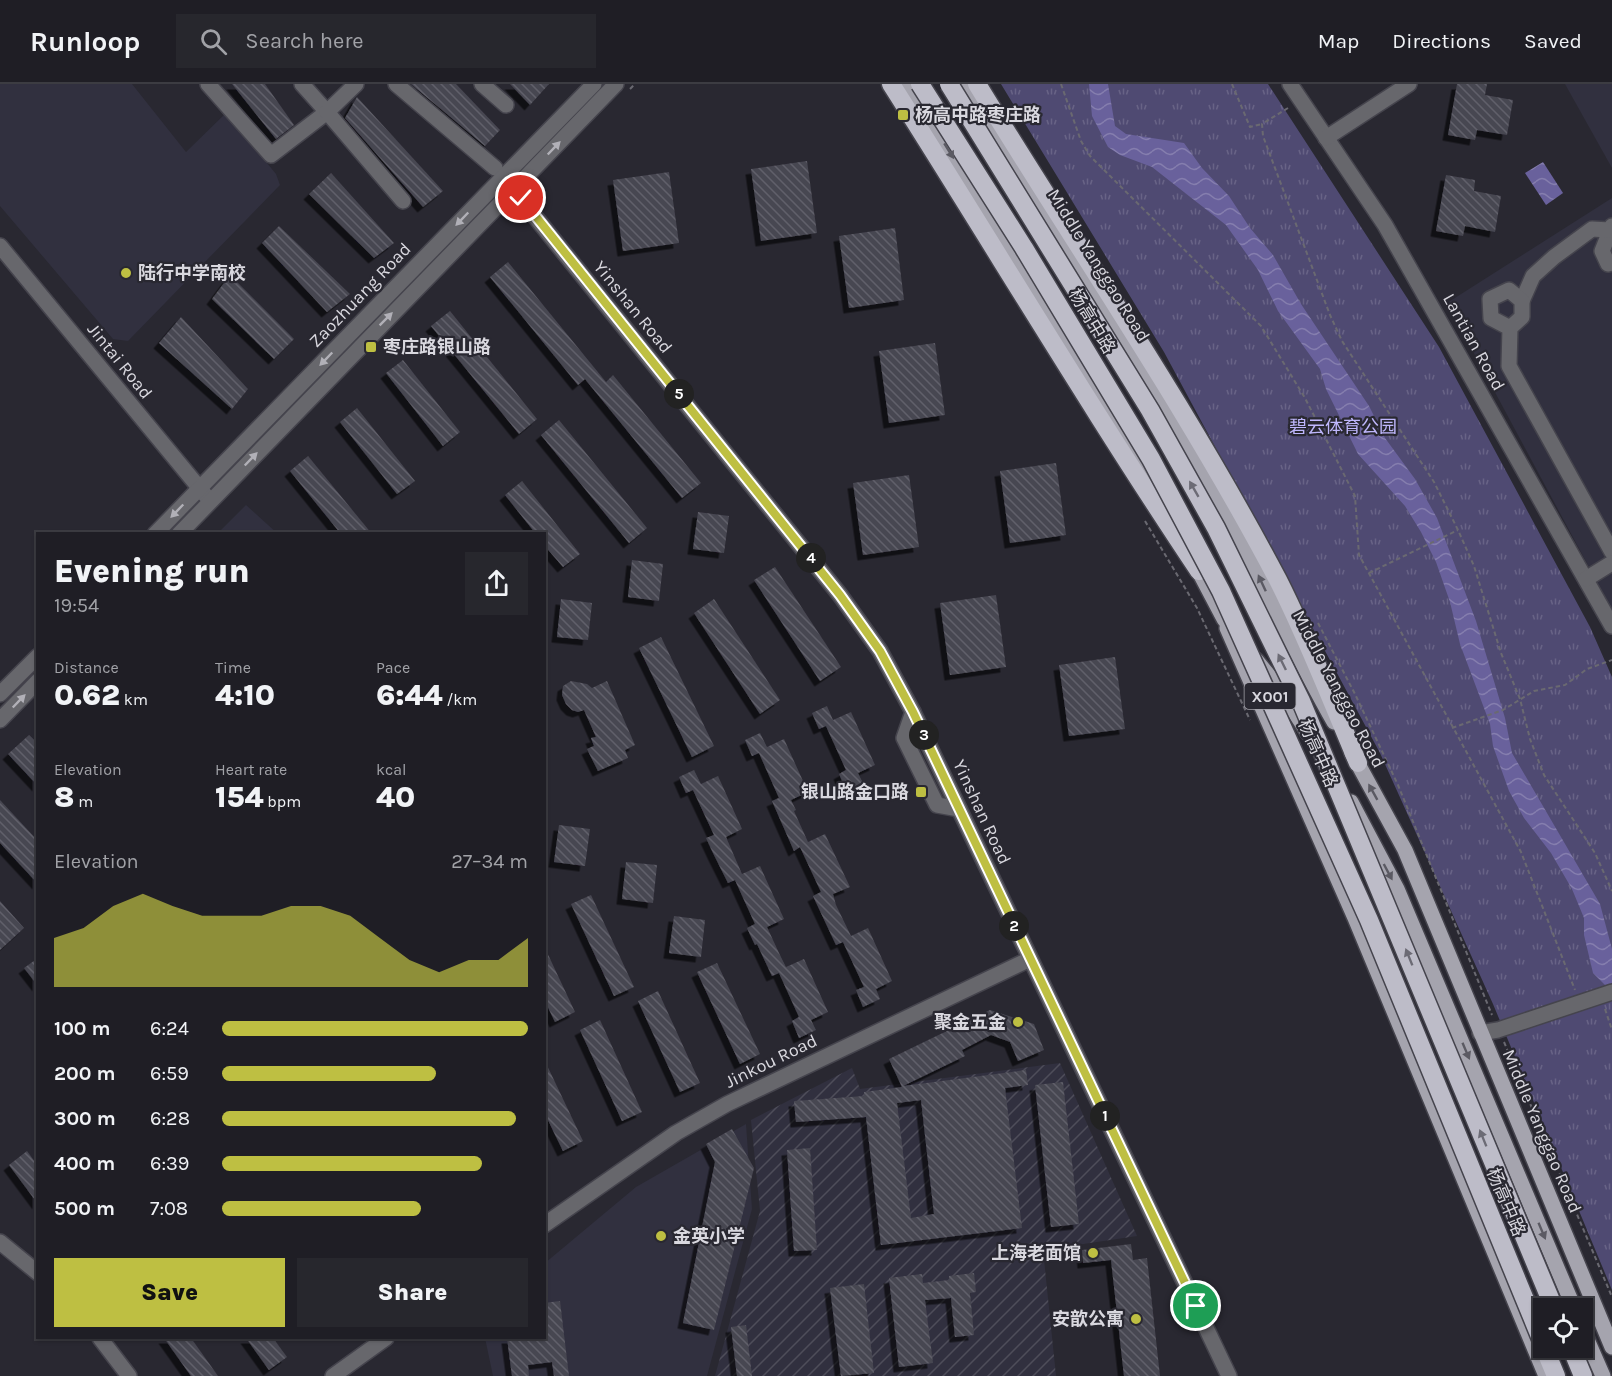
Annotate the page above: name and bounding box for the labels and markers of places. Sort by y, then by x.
place label: 杨高中路枣庄路 [915,104,1041,126]
marker: 杨高中路枣庄路 [896,108,910,122]
pin [495,172,546,223]
place label: 陆行中学南校 [138,262,246,284]
marker: 陆行中学南校 [119,266,133,280]
place label: 枣庄路银山路 [383,336,491,358]
marker: 枣庄路银山路 [364,340,378,354]
pin: 5 [664,379,694,409]
pin: 4 [796,543,826,573]
pin: 3 [909,720,939,750]
place label: 银山路金口路 [801,781,909,803]
marker: 银山路金口路 [914,785,928,799]
pin: 2 [999,911,1029,941]
place label: 聚金五金 [934,1011,1006,1033]
marker: 聚金五金 [1011,1015,1025,1029]
pin: 1 [1090,1101,1120,1131]
place label: 金英小学 [673,1225,745,1247]
marker: 金英小学 [654,1229,668,1243]
place label: 上海老面馆 [991,1242,1081,1264]
marker: 上海老面馆 [1086,1246,1100,1260]
pin [1170,1280,1221,1331]
place label: 安歆公寓 [1052,1308,1124,1330]
marker: 安歆公寓 [1129,1312,1143,1326]

